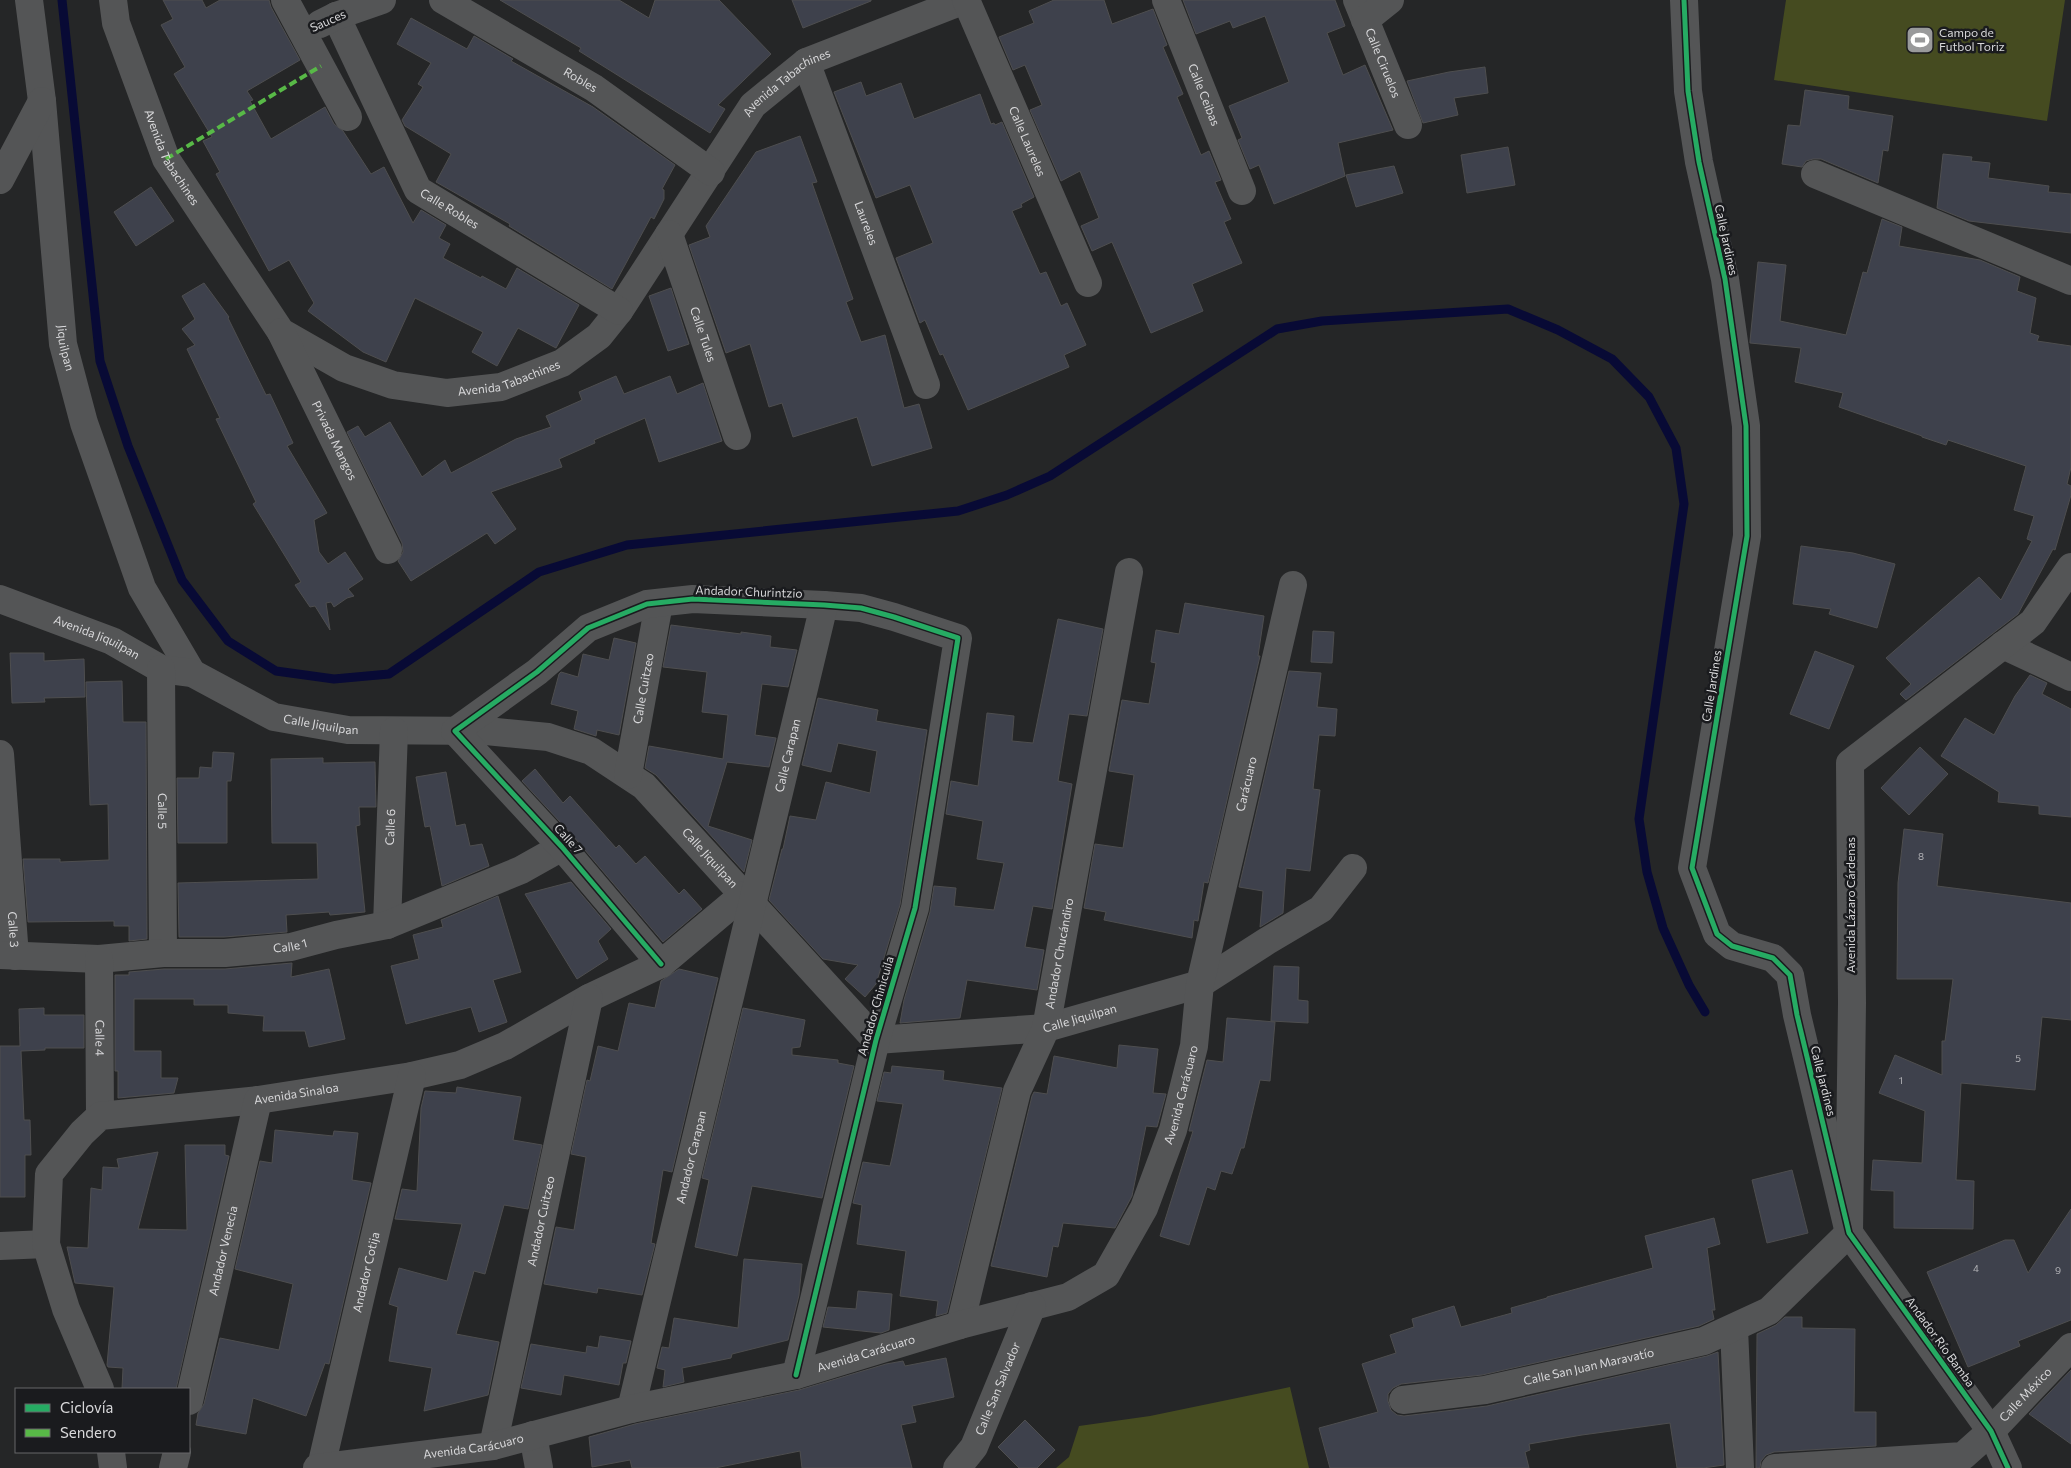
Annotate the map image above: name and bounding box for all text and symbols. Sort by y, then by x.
street label: Sauces [308,6,348,34]
sports icon: Campo de Futbol Toriz [1905,25,1935,55]
place label: Campo de Futbol Toriz [1939,25,2005,53]
street label: Calle Ciruelos [1363,26,1404,100]
street label: Avenida Tabachines [739,45,832,119]
street label: Calle Ceibas [1186,61,1223,128]
street label: Robles [561,64,600,95]
street label: Calle Laureles [1007,104,1049,178]
street label: Avenida Tabachines [142,107,203,207]
street label: Calle Robles [418,185,482,231]
street label: Laureles [852,199,881,247]
street label: Calle Jardines [1712,203,1741,277]
street label: Calle Tules [688,305,720,364]
street label: Jiquilpan [54,324,78,372]
street label: Avenida Tabachines [457,356,562,398]
street label: Privada Mangos [310,398,361,482]
street label: Andador Churintzio [695,582,803,600]
street label: Avenida Jiquilpan [52,612,143,661]
street label: Calle Jardines [1698,649,1725,723]
street label: Calle Cuitzeo [629,652,656,725]
street label: Calle Jiquilpan [282,711,359,736]
street label: Calle Carapan [771,717,802,793]
street label: Carácuaro [1232,755,1259,813]
street label: Calle 5 [156,793,170,829]
street label: Calle 6 [382,808,397,846]
street label: Calle 7 [552,820,586,856]
street label: Calle Jiquilpan [680,824,741,890]
street label: Avenida Lázaro Cárdenas [1843,837,1857,973]
house number: 8 [1918,850,1924,862]
street label: Andador Chucándiro [1042,897,1076,1010]
street label: Calle 3 [6,911,22,948]
street label: Calle 1 [272,935,309,955]
street label: Andador Chinicuila [854,954,896,1057]
street label: Calle Jiquilpan [1041,1000,1118,1035]
street label: Calle 4 [93,1020,108,1056]
street label: Avenida Carácuaro [1160,1044,1200,1146]
street label: Calle Jardines [1807,1044,1840,1118]
house number: 5 [2015,1052,2021,1064]
house number: 1 [1899,1074,1903,1086]
street label: Avenida Sinaloa [253,1080,339,1106]
street label: Andador Carapan [673,1109,708,1205]
street label: Andador Cuitzeo [524,1174,557,1267]
street label: Andador Venecia [205,1204,240,1297]
street label: Andador Cotija [349,1230,382,1314]
house number: 4 [1973,1262,1979,1274]
house number: 9 [2055,1264,2061,1276]
street label: Andador Río Bamba [1903,1294,1978,1389]
street label: Avenida Carácuaro [815,1331,917,1374]
street label: Calle San Salvador [972,1340,1023,1437]
street label: Calle San Juan Maravatío [1522,1344,1655,1387]
street label: Calle México [1996,1364,2054,1424]
legend [15,1388,190,1453]
text: Ciclovía [60,1398,113,1416]
text: Sendero [60,1423,117,1441]
street label: Avenida Carácuaro [422,1430,525,1461]

